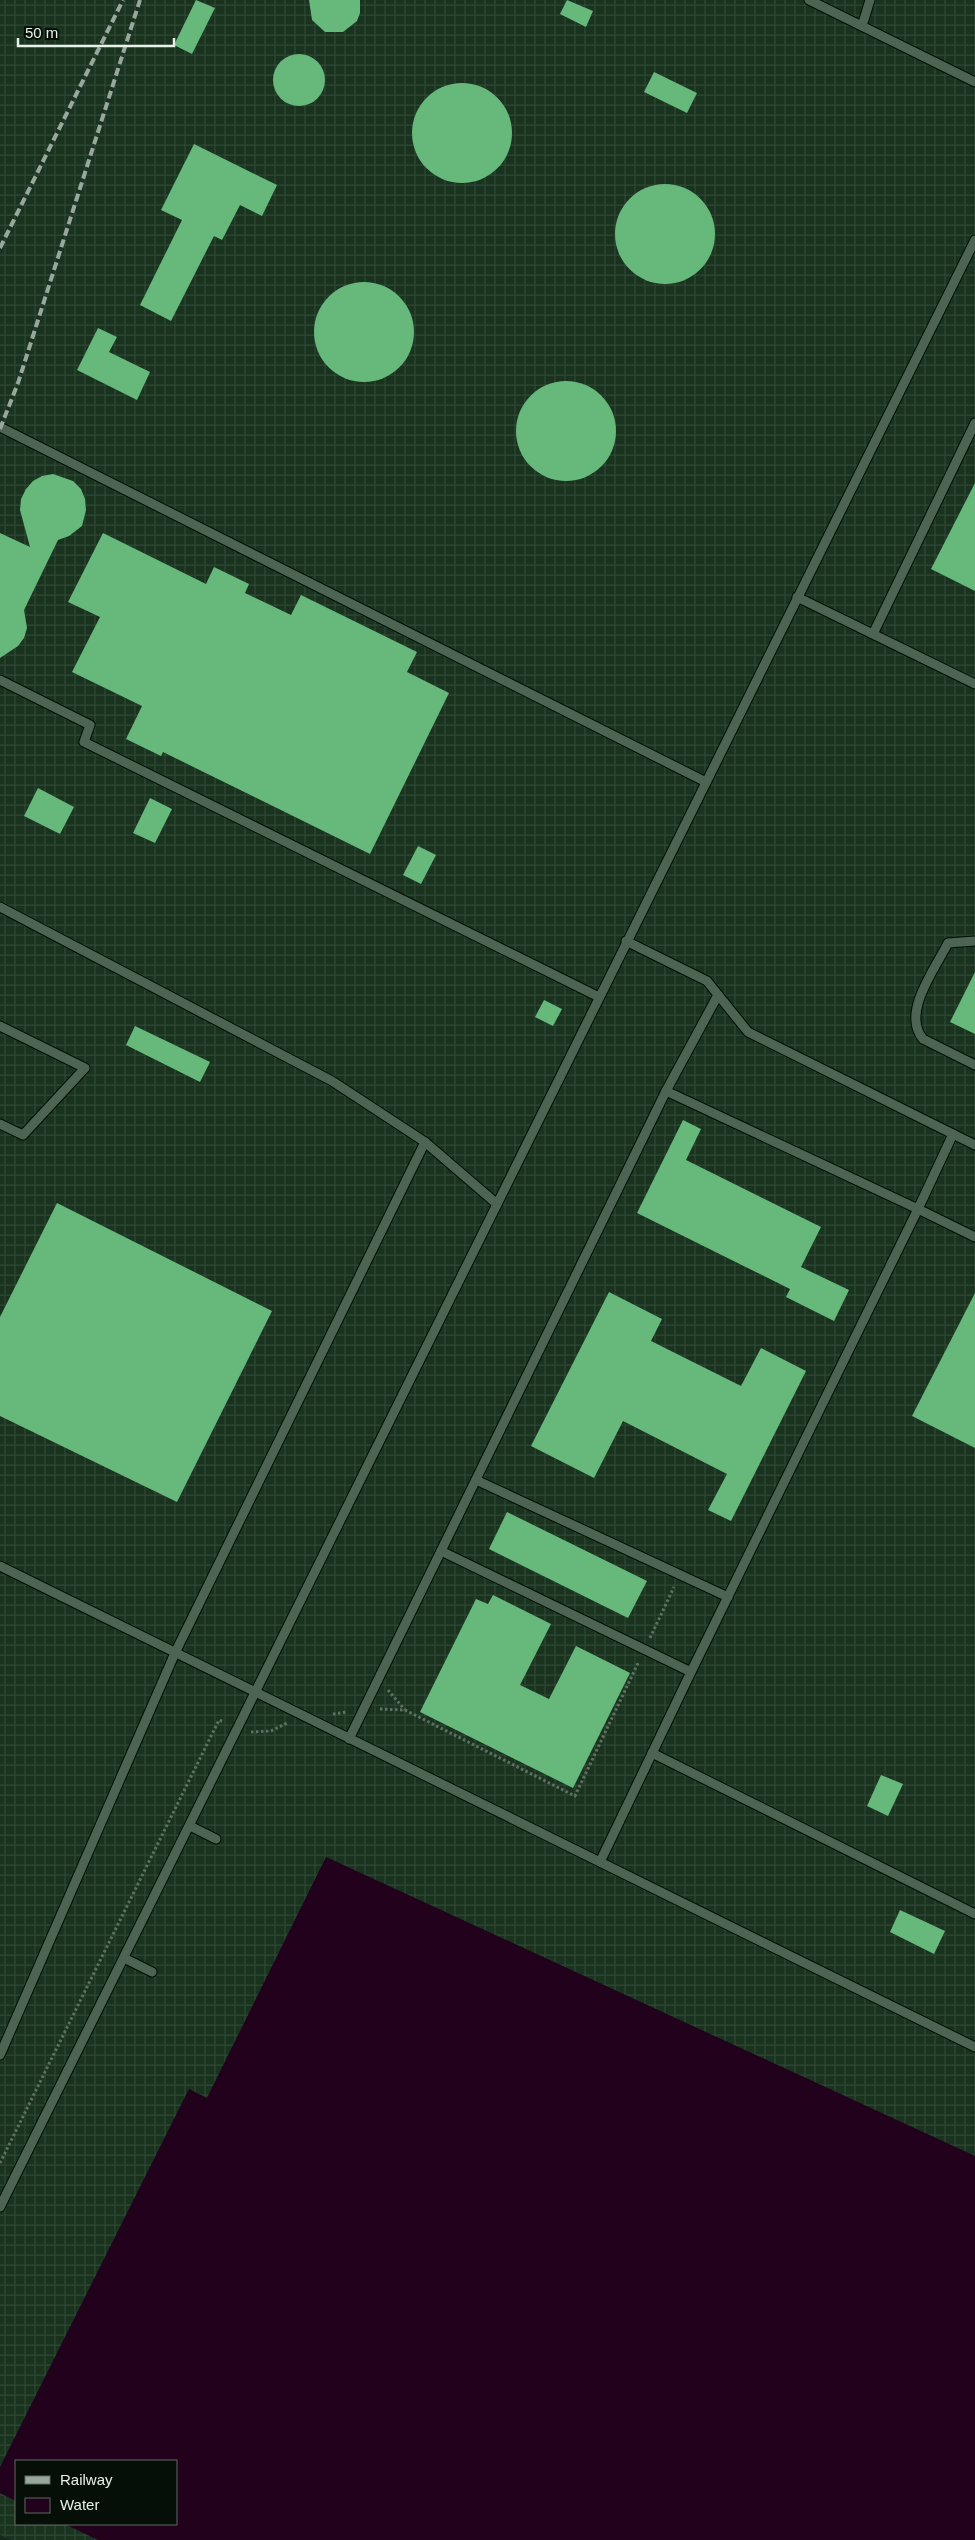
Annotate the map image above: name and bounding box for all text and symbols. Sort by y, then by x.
scale bar [18,15,174,47]
text: 50 m [25,24,58,41]
legend [15,2460,178,2525]
text: Railway [60,2471,113,2488]
text: Water [60,2496,99,2513]

